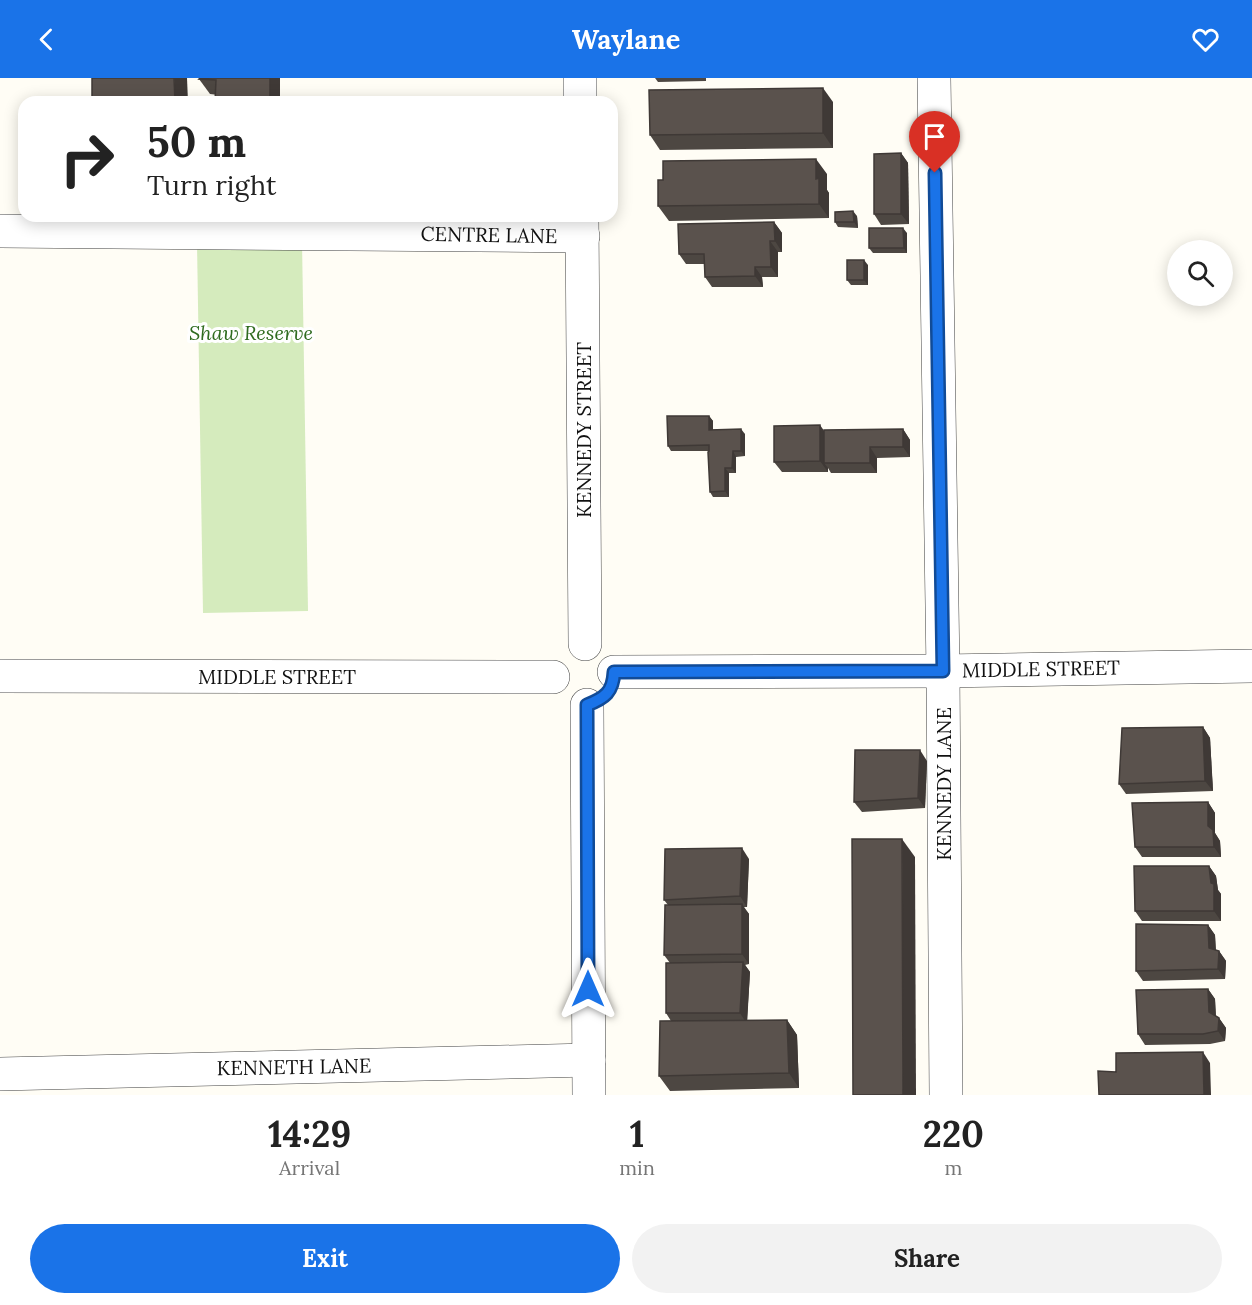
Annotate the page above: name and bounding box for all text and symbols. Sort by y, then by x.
text: Waylane [572,22,680,56]
icon: back [30,23,63,56]
icon: heart [1189,23,1222,56]
pin [909,111,960,173]
text: 50 m [147,115,246,169]
icon: right [48,120,126,198]
icon: arrive [918,120,951,153]
text: Turn right [147,168,276,202]
street label: CENTRE LANE [420,221,558,248]
map controls [1167,240,1233,306]
button: search [1167,240,1233,306]
park label: Shaw Reserve [189,320,313,345]
street label: KENNEDY STREET [571,342,596,518]
street label: MIDDLE STREET [962,655,1120,682]
street label: MIDDLE STREET [198,664,356,689]
street label: KENNEDY LANE [931,707,956,861]
position arrow [556,957,620,1021]
street label: KENNETH LANE [216,1053,372,1080]
text: 14:29 [268,1111,351,1157]
text: 1 [630,1111,644,1157]
text: 220 [923,1111,984,1157]
text: Arrival [279,1155,340,1180]
text: min [619,1155,655,1180]
text: m [944,1155,962,1180]
button: Exit [30,1224,620,1293]
button: Share [632,1224,1222,1293]

